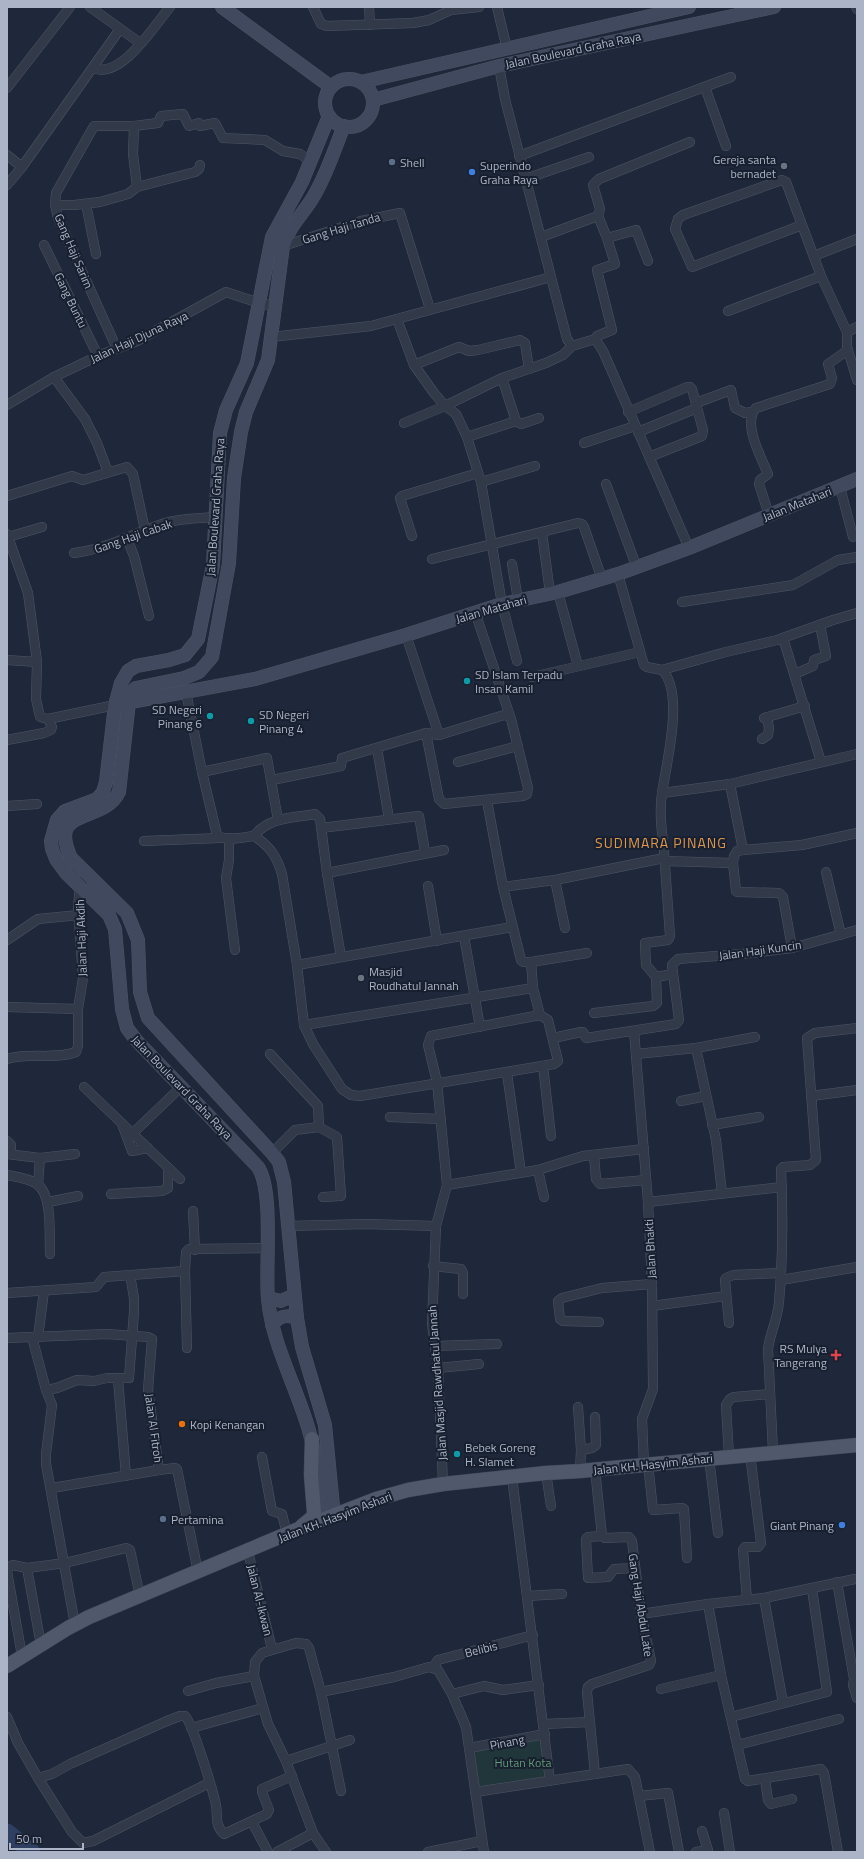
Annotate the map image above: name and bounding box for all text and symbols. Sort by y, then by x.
street label: Jalan Boulevard Graha Raya [503,26,643,74]
place label: Gereja santa bernadet [713,150,777,183]
place label: Shell [400,153,425,172]
place label: Superindo Graha Raya [480,156,538,189]
marker: Shell [387,157,397,167]
marker: Gereja santa bernadet [779,161,789,171]
marker: Superindo Graha Raya [467,167,477,177]
street label: Gang Haji Tanda [300,207,382,249]
street label: Gang Haji Sarim [50,210,98,292]
street label: Gang Buntu [49,269,93,331]
street label: Jalan Haji Djuna Raya [87,306,191,368]
street label: Jalan Boulevard Graha Raya [201,437,229,577]
street label: Jalan Matahari [760,482,834,526]
street label: Gang Haji Cabak [91,514,175,558]
street label: Jalan Matahari [453,590,529,628]
place label: SD Islam Terpadu Insan Kamil [475,665,562,698]
marker: SD Islam Terpadu Insan Kamil [462,676,472,686]
place label: SD Negeri Pinang 6 [152,700,202,733]
place label: SD Negeri Pinang 4 [259,705,309,738]
marker: SD Negeri Pinang 6 [205,711,215,721]
marker: SD Negeri Pinang 4 [246,716,256,726]
district label: SUDIMARA PINANG [595,832,727,853]
street label: Jalan Haji Akdih [70,899,92,977]
street label: Jalan Haji Kuncin [718,935,802,965]
place label: Masjid Roudhatul Jannah [369,962,459,995]
marker: Masjid Roudhatul Jannah [356,973,366,983]
street label: Jalan Boulevard Graha Raya [127,1031,237,1143]
street label: Jalan Bhakti [639,1219,661,1279]
street label: Jalan Masjid Rawdhatul Jannah [422,1305,452,1461]
place label: RS Mulya Tangerang [774,1339,827,1372]
marker: RS Mulya Tangerang [830,1349,842,1361]
street label: Jalan Al Fitroh [140,1392,168,1464]
place label: Kopi Kenangan [190,1415,265,1434]
marker: Kopi Kenangan [177,1419,187,1429]
place label: Bebek Goreng H. Slamet [465,1438,536,1471]
street label: Jalan KH. Hasyim Ashari [592,1448,714,1480]
marker: Bebek Goreng H. Slamet [452,1449,462,1459]
street label: Jalan KH. Hasyim Ashari [276,1487,394,1547]
place label: Pertamina [171,1510,224,1529]
marker: Pertamina [158,1514,168,1524]
place label: Giant Pinang [770,1516,834,1535]
marker: Giant Pinang [837,1520,847,1530]
street label: Gang Haji Abdul Late [623,1552,659,1658]
street label: Jalan Al-Ikwan [242,1562,278,1638]
street label: Belibis [463,1636,500,1662]
street label: Pinang [488,1729,526,1755]
park label: Hutan Kota [495,1753,551,1772]
scale bar [10,1825,83,1851]
text: 50 m [16,1829,42,1848]

